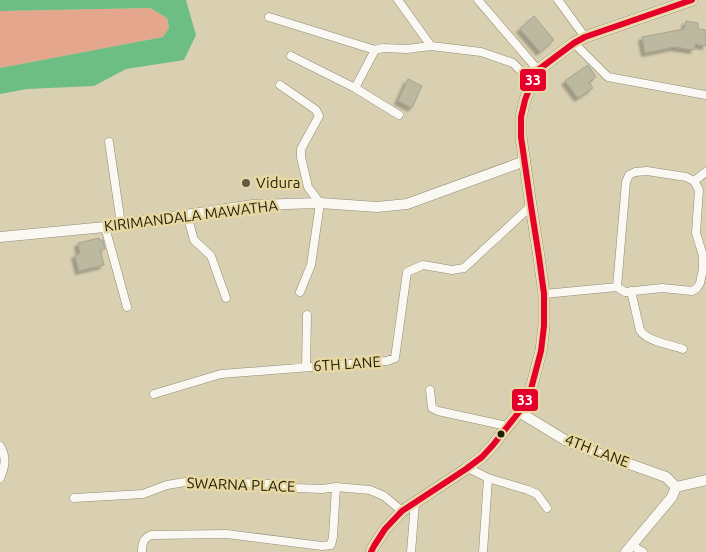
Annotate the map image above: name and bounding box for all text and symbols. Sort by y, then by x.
line badge: 33 [519,68,547,92]
text: 33 [525,72,541,88]
place label: Vidura [256,174,300,191]
marker: Vidura [240,177,252,189]
street label: KIRIMANDALA MAWATHA [103,196,279,235]
street label: 6TH LANE [313,353,381,374]
line badge: 33 [511,388,539,412]
text: 33 [517,392,533,408]
unlabelled marker [496,429,506,439]
street label: 4TH LANE [563,430,632,471]
street label: SWARNA PLACE [186,474,296,495]

